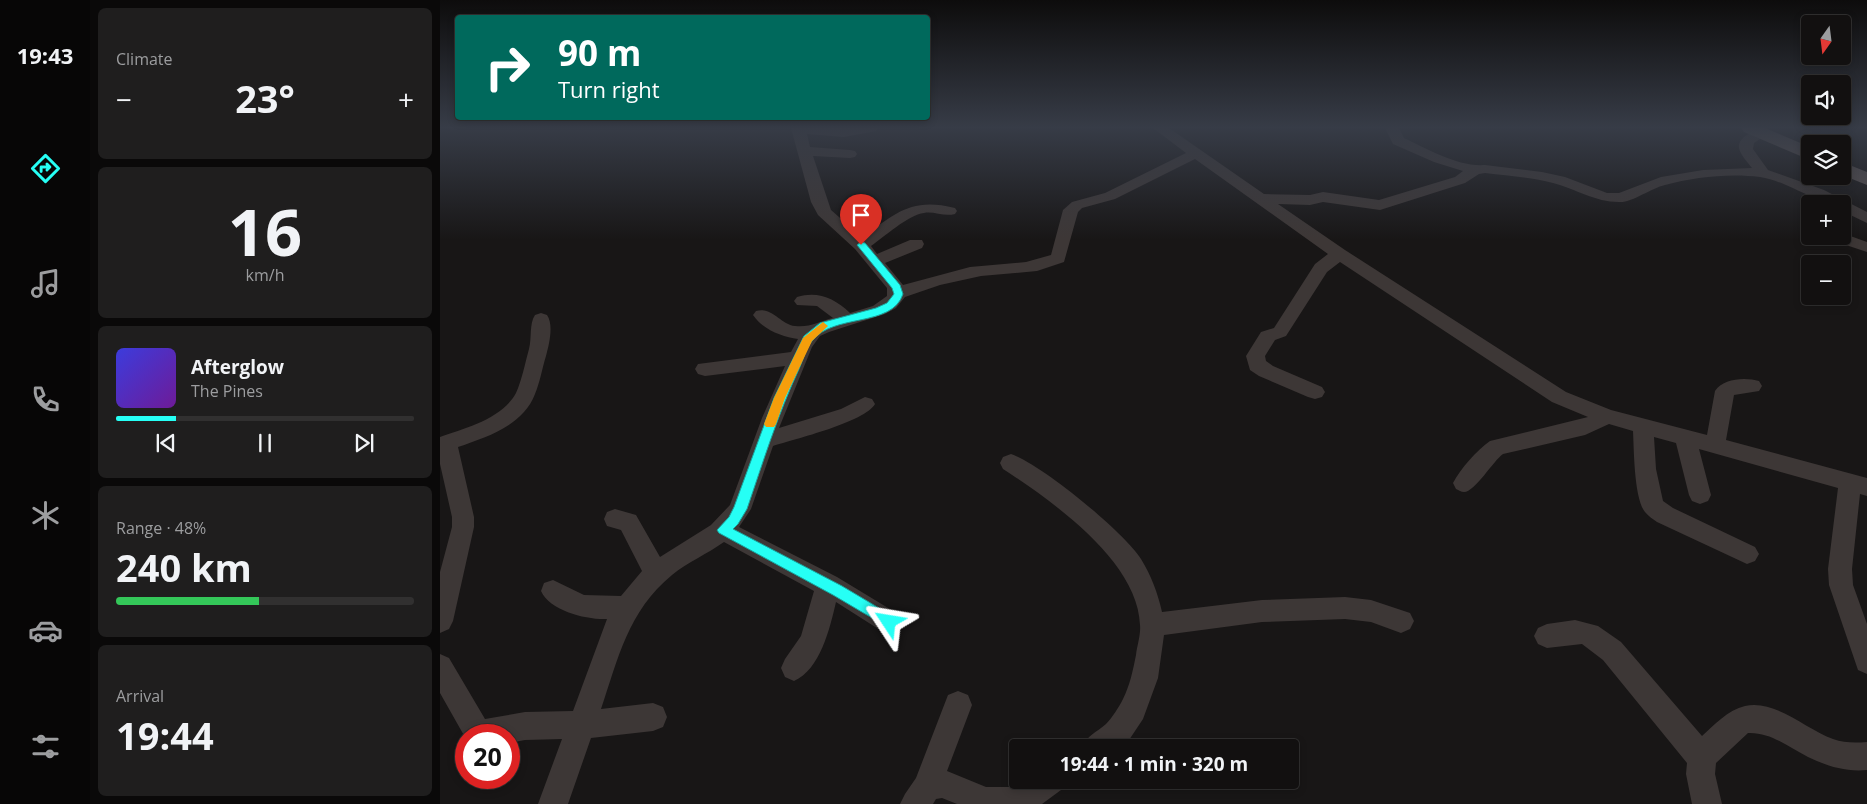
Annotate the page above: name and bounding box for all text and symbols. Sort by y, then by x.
north arrow [1801,15,1851,65]
map controls [1801,15,1851,305]
text: 90 m [558,29,641,76]
icon: right [475,35,540,100]
text: 19:43 [17,40,73,70]
text: Climate [116,48,173,70]
text: 23° [235,72,295,124]
text: Turn right [558,74,660,104]
button: sound [1801,75,1851,125]
text: − [116,80,132,118]
text: + [398,80,414,118]
button: layers [1801,135,1851,185]
icon: directions [28,151,63,186]
text: 16 [228,187,302,275]
pin [840,194,882,245]
button: + [1801,195,1851,245]
icon: arrive [847,201,875,229]
button: − [1801,255,1851,305]
text: km/h [246,264,284,286]
icon: music [28,266,63,301]
text: Afterglow [191,354,284,380]
text: The Pines [191,380,263,402]
icon: phone [28,382,63,417]
icon: previous [152,429,180,457]
icon: pause [251,429,279,457]
icon: next [350,429,378,457]
icon: climate [28,498,63,533]
text: Range · 48% [116,517,206,539]
text: 240 km [116,541,252,593]
position arrow [862,595,914,647]
icon: car [28,613,63,648]
text: Arrival [116,685,164,707]
text: 19:44 [116,709,214,761]
speed limit sign: 20 [455,724,520,789]
icon: filters [28,729,63,764]
text: 19:44 · 1 min · 320 m [1060,751,1248,777]

